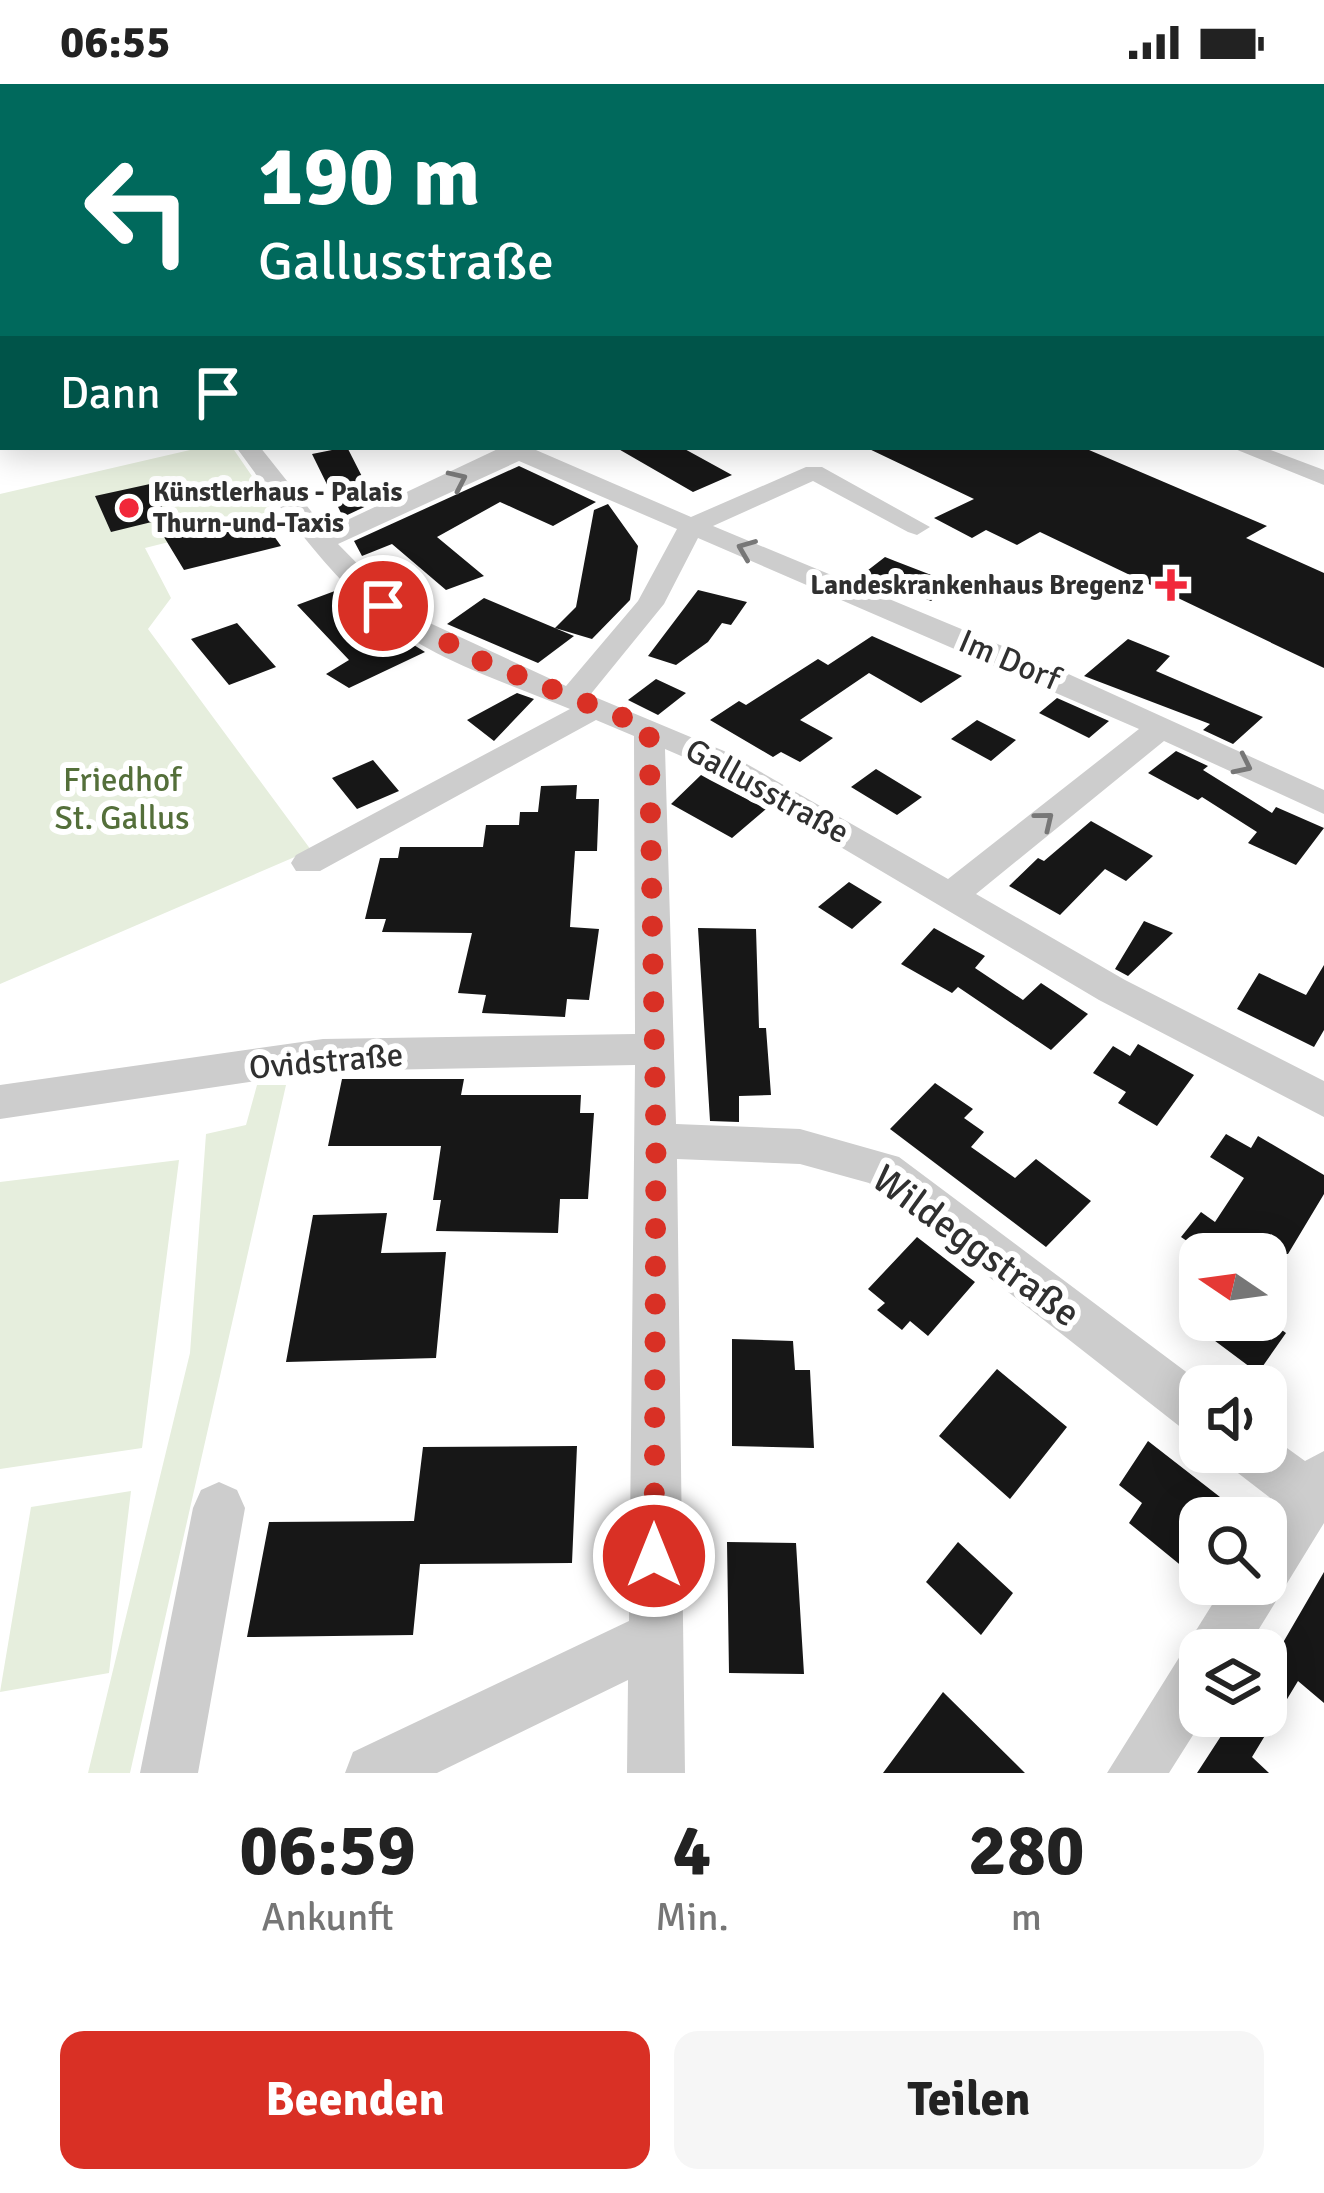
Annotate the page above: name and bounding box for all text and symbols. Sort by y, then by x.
text: 06:55 [60,15,170,70]
text: 190 m [258,125,480,229]
icon: left [60,132,216,288]
text: Gallusstraße [258,228,554,295]
icon: arrive [185,360,251,426]
text: Dann [60,366,161,421]
one-way arrow [446,470,468,494]
place label: Künstlerhaus - Palais Thurn-und-Taxis [153,476,402,540]
marker: Künstlerhaus - Palais Thurn-und-Taxis [116,495,142,521]
one-way arrow [736,539,757,563]
pin [332,555,434,657]
place label: Landeskrankenhaus Bregenz [810,569,1144,602]
marker: Landeskrankenhaus Bregenz [1155,569,1187,601]
icon: arrive [350,573,416,639]
street label: Im Dorf [953,621,1068,701]
street label: Gallusstraße [678,730,856,853]
one-way arrow [1231,751,1252,774]
park label: Friedhof St. Gallus [55,760,189,839]
one-way arrow [1031,813,1053,834]
street label: Ovidstraße [247,1034,405,1089]
street label: Wildeggstraße [863,1154,1090,1337]
north arrow [1179,1233,1287,1341]
map controls [1179,1233,1287,1737]
button: sound [1179,1365,1287,1473]
position arrow [591,1493,717,1619]
button: search [1179,1497,1287,1605]
button: layers [1179,1629,1287,1737]
text: 06:59 [239,1806,416,1895]
text: 4 [673,1806,711,1895]
text: 280 [968,1806,1085,1895]
text: Ankunft [262,1893,394,1941]
text: Min. [655,1893,729,1941]
text: m [1011,1893,1042,1941]
button: Beenden [60,2031,650,2169]
button: Teilen [674,2031,1264,2169]

